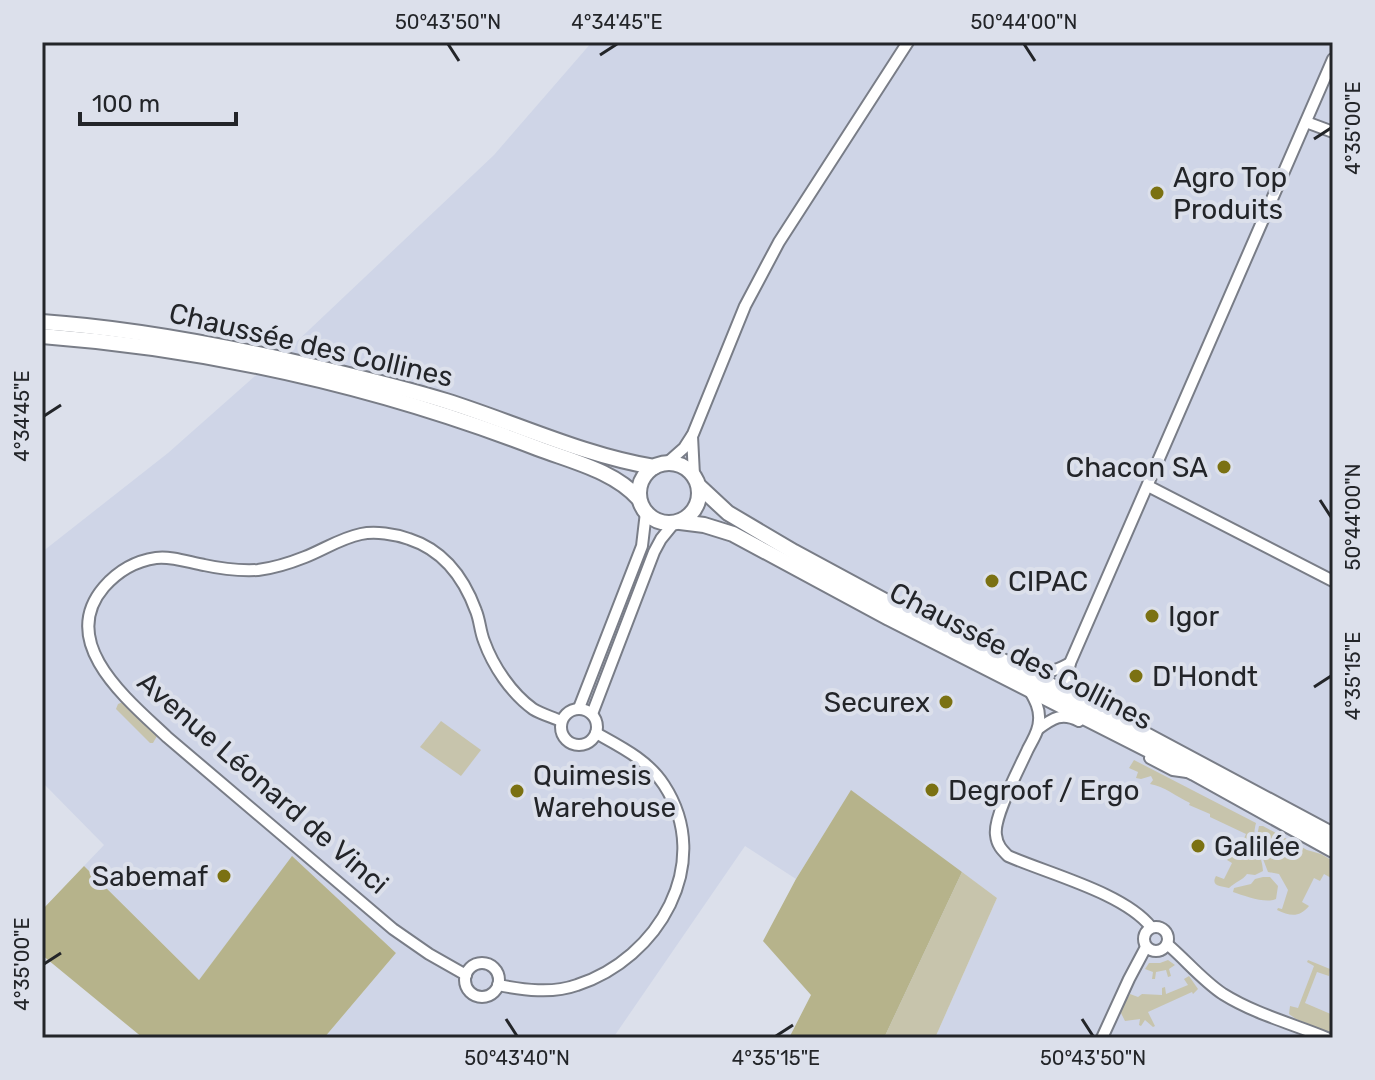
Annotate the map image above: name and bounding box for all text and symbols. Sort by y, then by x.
text: 50°43'50"N [395,10,501,34]
text: 4°34'45"E [571,10,663,34]
text: 50°44'00"N [970,10,1078,34]
scale bar [80,76,236,126]
text: 4°35'00"E [1341,81,1365,175]
text: 100 m [92,90,160,118]
place label: Agro Top Produits [1173,161,1287,226]
marker: Agro Top Produits [1148,184,1166,202]
street label: Chaussée des Collines [166,296,456,394]
text: 4°34'45"E [10,370,34,462]
place label: Chacon SA [1066,451,1208,484]
marker: Chacon SA [1215,458,1233,476]
text: 50°44'00"N [1341,463,1365,571]
place label: CIPAC [1008,565,1088,598]
marker: CIPAC [983,572,1001,590]
street label: Chaussée des Collines [884,575,1158,737]
place label: Igor [1168,600,1219,633]
marker: Igor [1143,607,1161,625]
text: 4°35'15"E [1341,632,1365,720]
place label: D'Hondt [1152,660,1258,693]
street label: Avenue Léonard de Vinci [131,665,395,901]
marker: D'Hondt [1127,667,1145,685]
place label: Securex [824,686,930,719]
marker: Securex [937,693,955,711]
place label: Quimesis Warehouse [533,759,676,824]
place label: Degroof / Ergo [948,774,1140,807]
marker: Degroof / Ergo [923,781,941,799]
marker: Quimesis Warehouse [508,782,526,800]
place label: Galilée [1214,830,1300,863]
marker: Galilée [1189,837,1207,855]
place label: Sabemaf [92,860,208,893]
marker: Sabemaf [215,867,233,885]
text: 4°35'00"E [10,917,34,1011]
text: 50°43'40"N [464,1046,570,1070]
text: 4°35'15"E [732,1046,820,1070]
text: 50°43'50"N [1040,1046,1146,1070]

